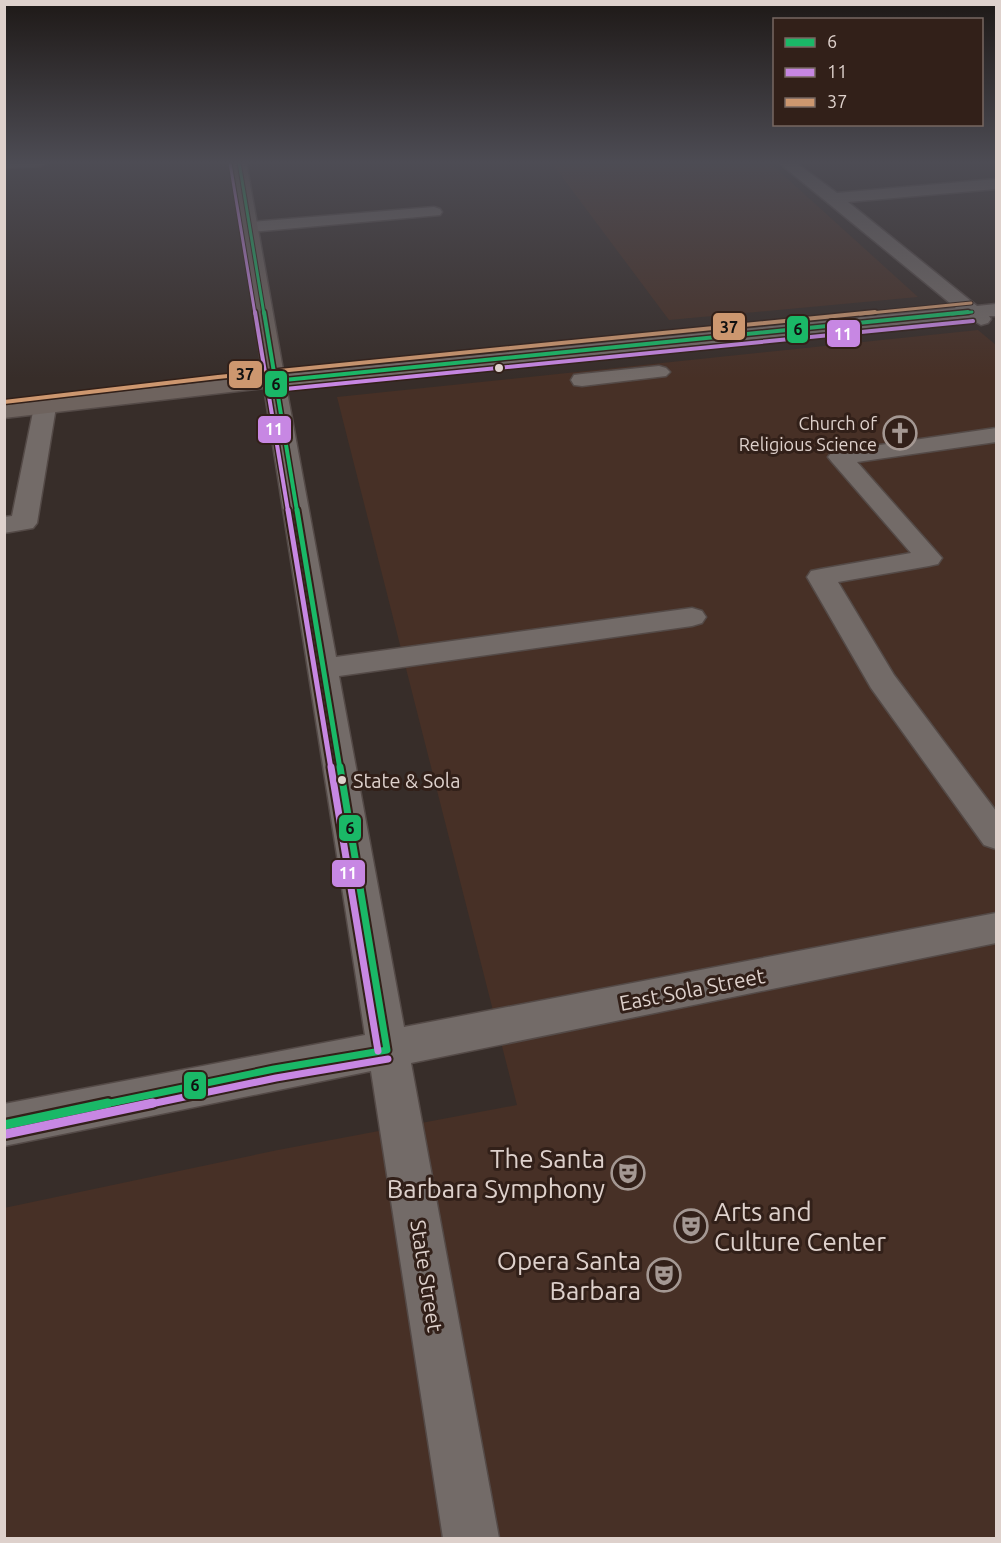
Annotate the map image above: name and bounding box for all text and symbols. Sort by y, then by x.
legend [773,18,983,126]
text: 6 [827,31,837,51]
text: 11 [827,61,847,81]
text: 37 [827,91,847,111]
line badge: 37 [712,312,746,341]
line badge: 6 [786,315,809,344]
text: 37 [720,318,738,336]
line badge: 11 [826,319,861,348]
text: 6 [793,320,803,338]
text: 11 [834,325,852,343]
line badge: 37 [228,360,263,389]
unlabelled marker [493,362,505,374]
text: 37 [236,365,254,383]
line badge: 6 [264,370,288,398]
text: 6 [271,375,281,393]
place label: Church of Religious Science [739,413,877,454]
line badge: 11 [257,415,292,444]
church icon: Church of Religious Science [882,415,918,451]
text: 11 [265,420,283,438]
place label: State & Sola [353,769,460,792]
marker: State & Sola [336,774,348,786]
line badge: 6 [338,814,362,842]
text: 6 [345,819,355,837]
line badge: 11 [331,859,366,888]
text: 11 [339,864,357,882]
street label: East Sola Street [617,963,767,1015]
line badge: 6 [183,1071,207,1100]
text: 6 [190,1076,200,1094]
place label: The Santa Barbara Symphony [387,1144,605,1203]
theatre icon: The Santa Barbara Symphony [610,1155,646,1191]
place label: Arts and Culture Center [714,1197,886,1256]
theatre icon: Arts and Culture Center [673,1208,709,1244]
street label: State Street [406,1218,448,1334]
place label: Opera Santa Barbara [497,1246,641,1305]
theatre icon: Opera Santa Barbara [646,1257,682,1293]

